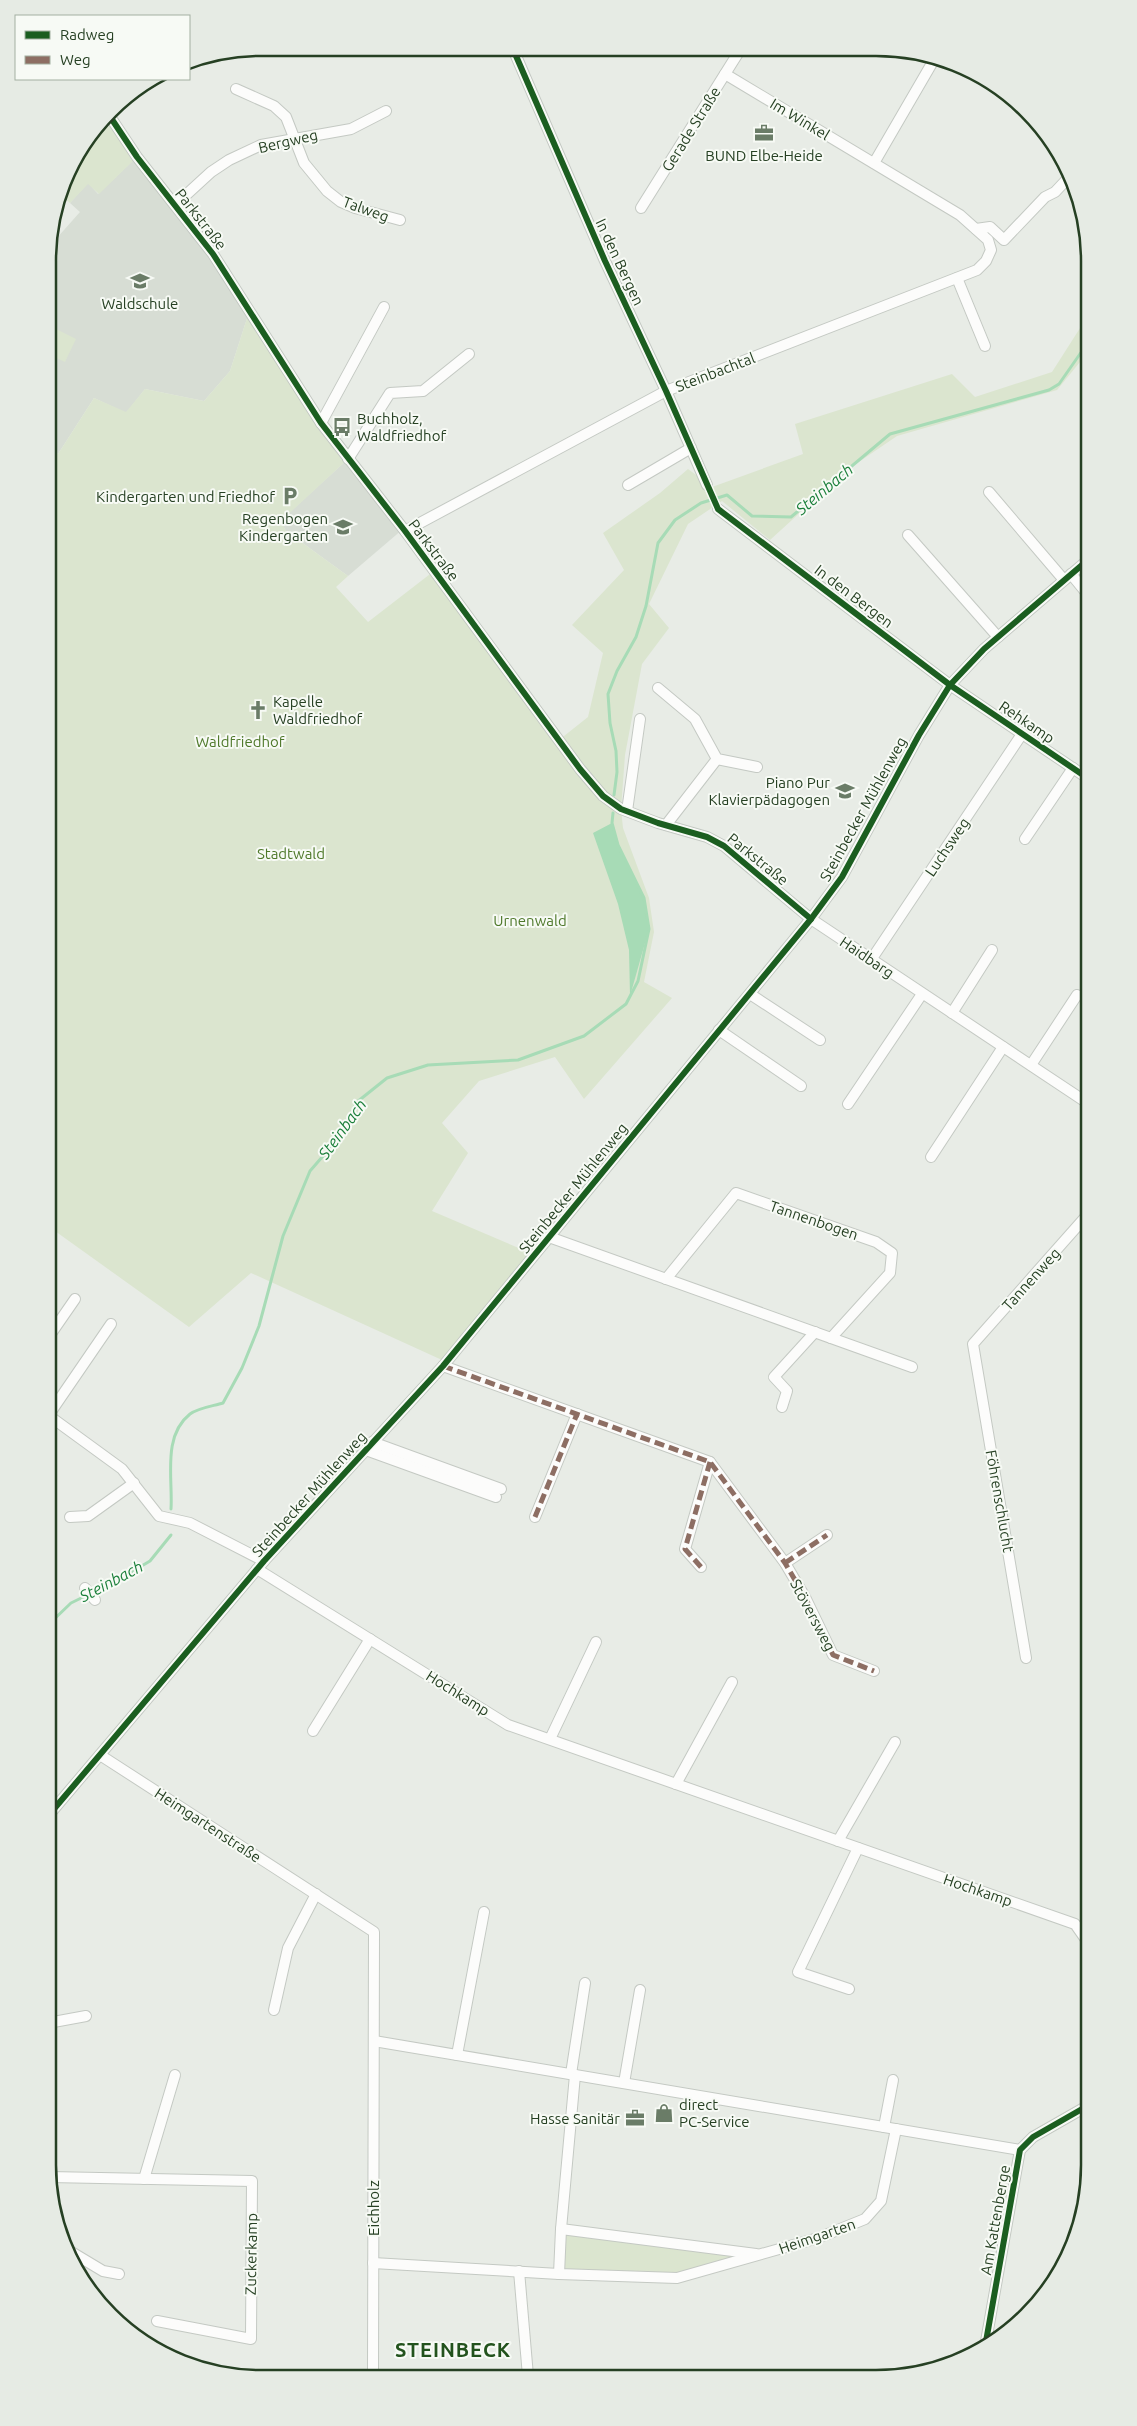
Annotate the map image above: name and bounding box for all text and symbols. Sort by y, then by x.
legend [15,15,190,80]
text: Radweg [60,26,114,43]
text: Weg [60,51,91,68]
street label: Gerade Straße [658,84,724,174]
street label: Im Winkel [767,95,833,143]
office icon: BUND Elbe-Heide [753,122,775,144]
street label: Bergweg [257,126,319,156]
place label: BUND Elbe-Heide [705,147,823,164]
street label: Parkstraße [172,185,230,253]
street label: Talweg [341,193,391,225]
street label: In den Bergen [592,216,648,308]
school or university icon: Waldschule [129,270,151,292]
place label: Waldschule [102,295,178,312]
street label: Steinbachtal [673,349,757,395]
place label: Buchholz, Waldfriedhof [357,410,446,444]
bus stop icon: Buchholz, Waldfriedhof [331,416,353,438]
water label: Steinbach [791,460,856,519]
parking icon: Kindergarten und Friedhof [279,485,301,507]
place label: Kindergarten und Friedhof [96,488,275,505]
place label: Regenbogen Kindergarten [239,510,328,544]
school or university icon: Regenbogen Kindergarten [332,516,354,538]
street label: Parkstraße [405,516,463,584]
street label: In den Bergen [811,561,897,631]
place label: Kapelle Waldfriedhof [273,693,362,727]
street label: Rehkamp [996,697,1058,747]
church icon: Kapelle Waldfriedhof [247,699,269,721]
park label: Waldfriedhof [195,733,285,750]
street label: Steinbecker Mühlenweg [816,734,910,884]
place label: Piano Pur Klavierpädagogen [708,774,830,808]
school or university icon: Piano Pur Klavierpädagogen [834,780,856,802]
street label: Luchsweg [921,815,973,879]
street label: Parkstraße [724,829,792,889]
park label: Stadtwald [257,845,325,862]
park label: Urnenwald [493,912,567,929]
street label: Haidbarg [837,933,897,981]
water label: Steinbach [314,1096,370,1163]
street label: Steinbecker Mühlenweg [515,1120,631,1256]
street label: Tannenbogen [768,1197,860,1243]
street label: Tannenweg [999,1244,1063,1314]
street label: Steinbecker Mühlenweg [248,1428,370,1560]
street label: Föhrenschlucht [983,1448,1017,1554]
water label: Steinbach [75,1557,146,1606]
street label: Stöversweg [787,1576,839,1654]
street label: Hochkamp [423,1667,493,1719]
street label: Heimgartenstraße [152,1784,264,1866]
street label: Hochkamp [941,1870,1015,1910]
place label: direct PC-Service [679,2096,750,2130]
shop icon: direct PC-Service [653,2102,675,2124]
office icon: Hasse Sanitär [624,2107,646,2129]
place label: Hasse Sanitär [530,2110,620,2127]
street label: Am Kattenberge [977,2164,1013,2276]
street label: Eichholz [365,2180,382,2236]
street label: Zuckerkamp [242,2213,260,2295]
street label: Heimgarten [776,2215,858,2257]
district label: STEINBECK [395,2338,511,2361]

